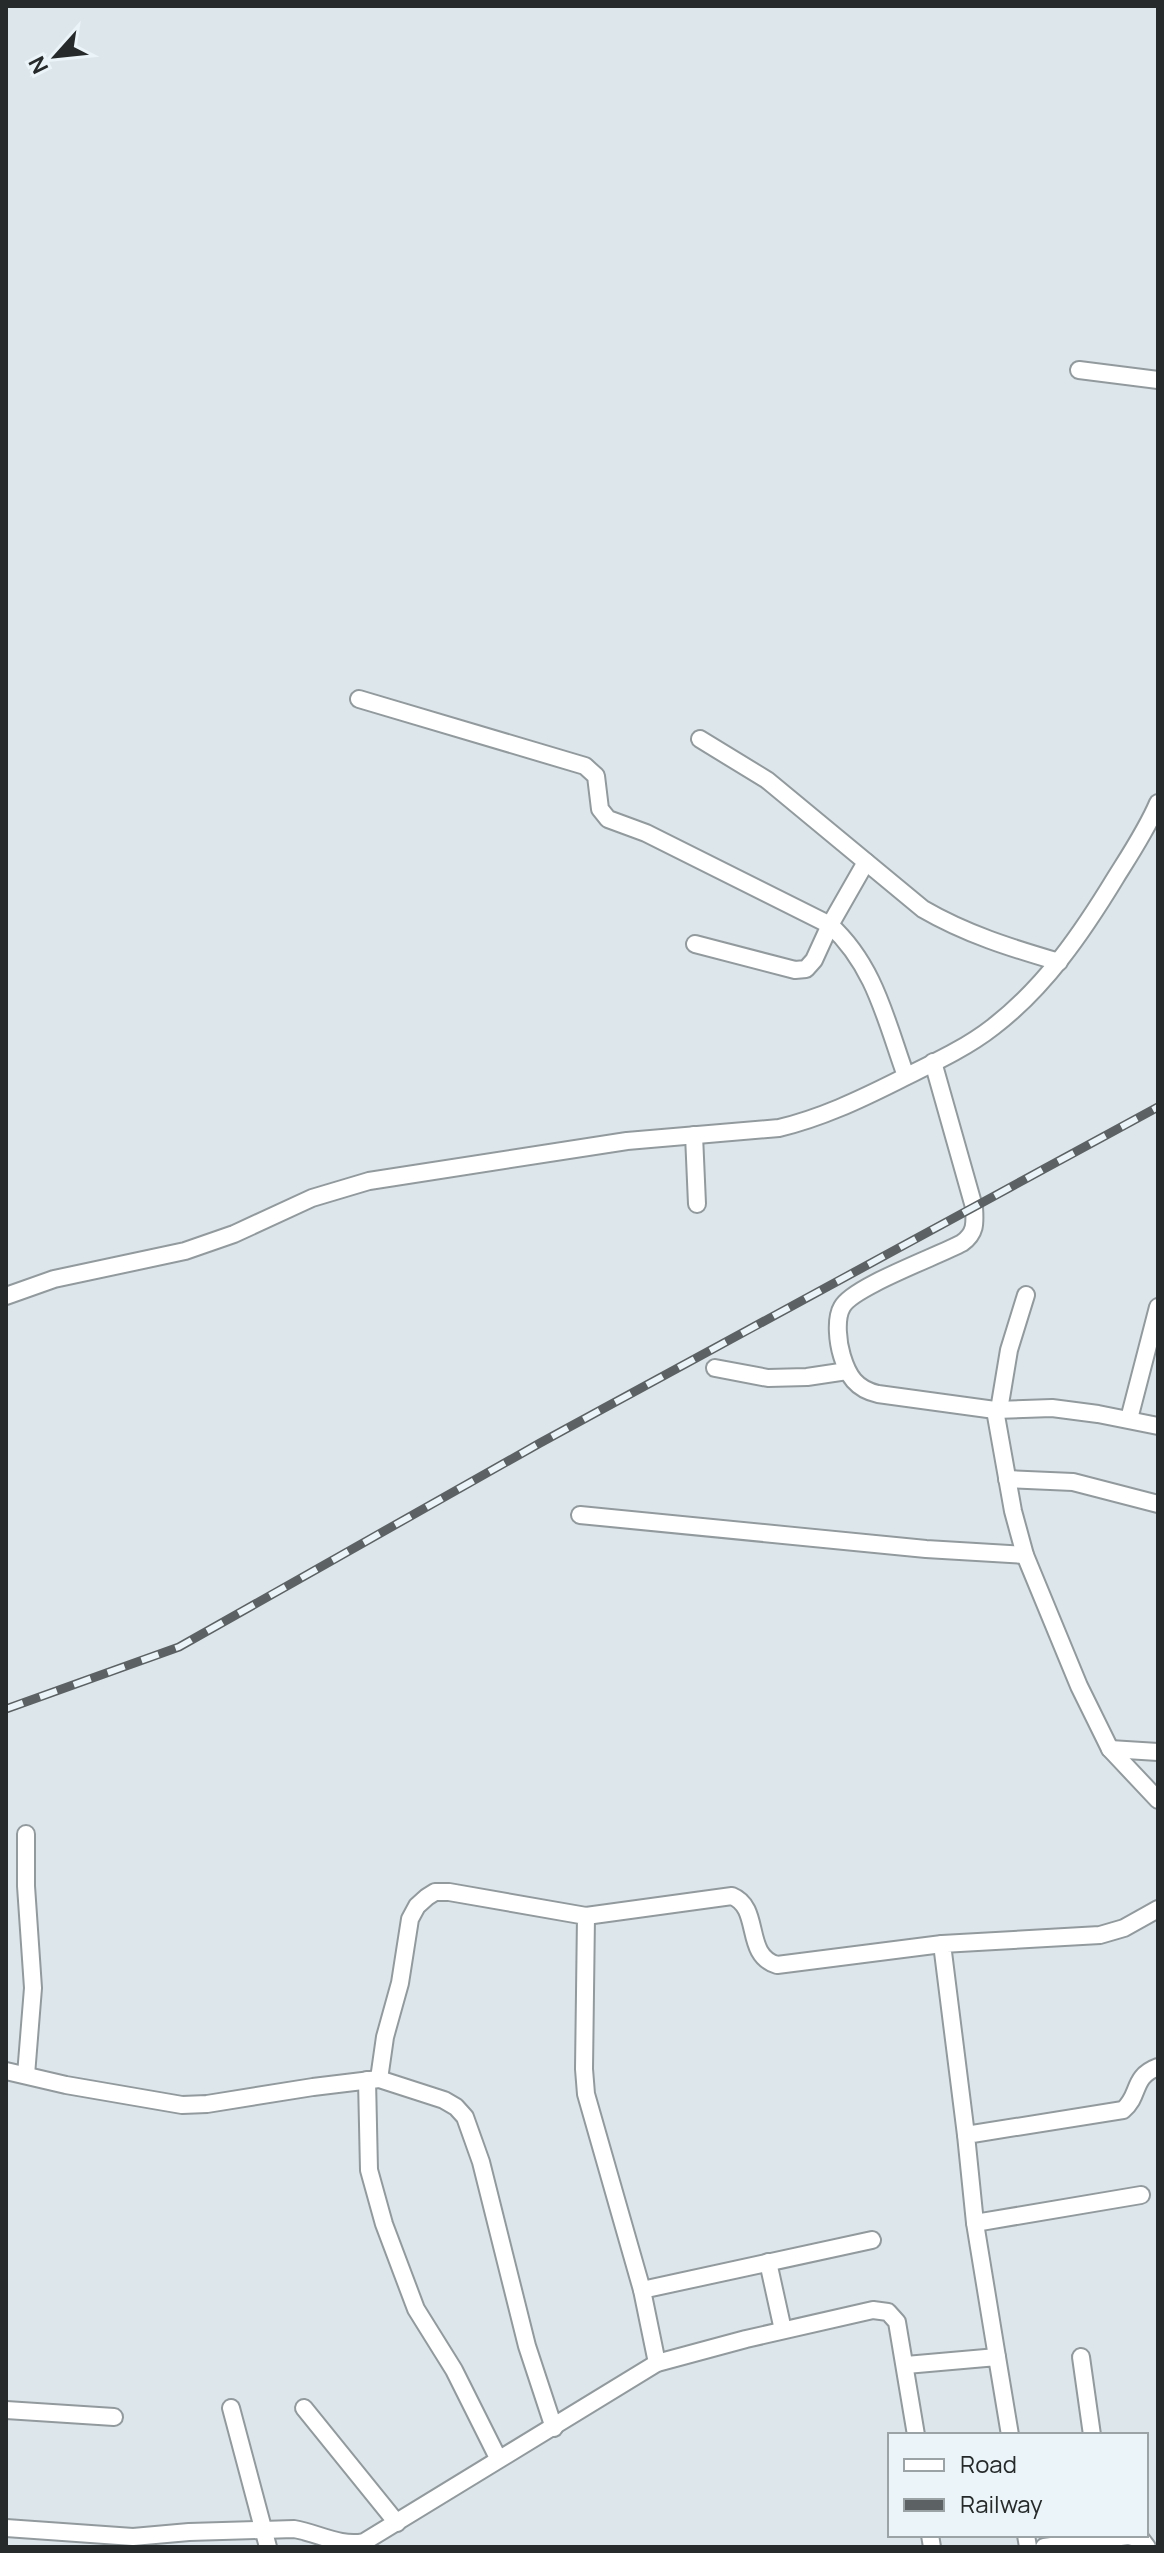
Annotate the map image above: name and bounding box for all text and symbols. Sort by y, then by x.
north arrow [16,16,96,96]
text: N [21,51,55,79]
legend [888,2433,1148,2537]
text: Road [960,2447,1017,2480]
text: Railway [960,2487,1043,2520]

